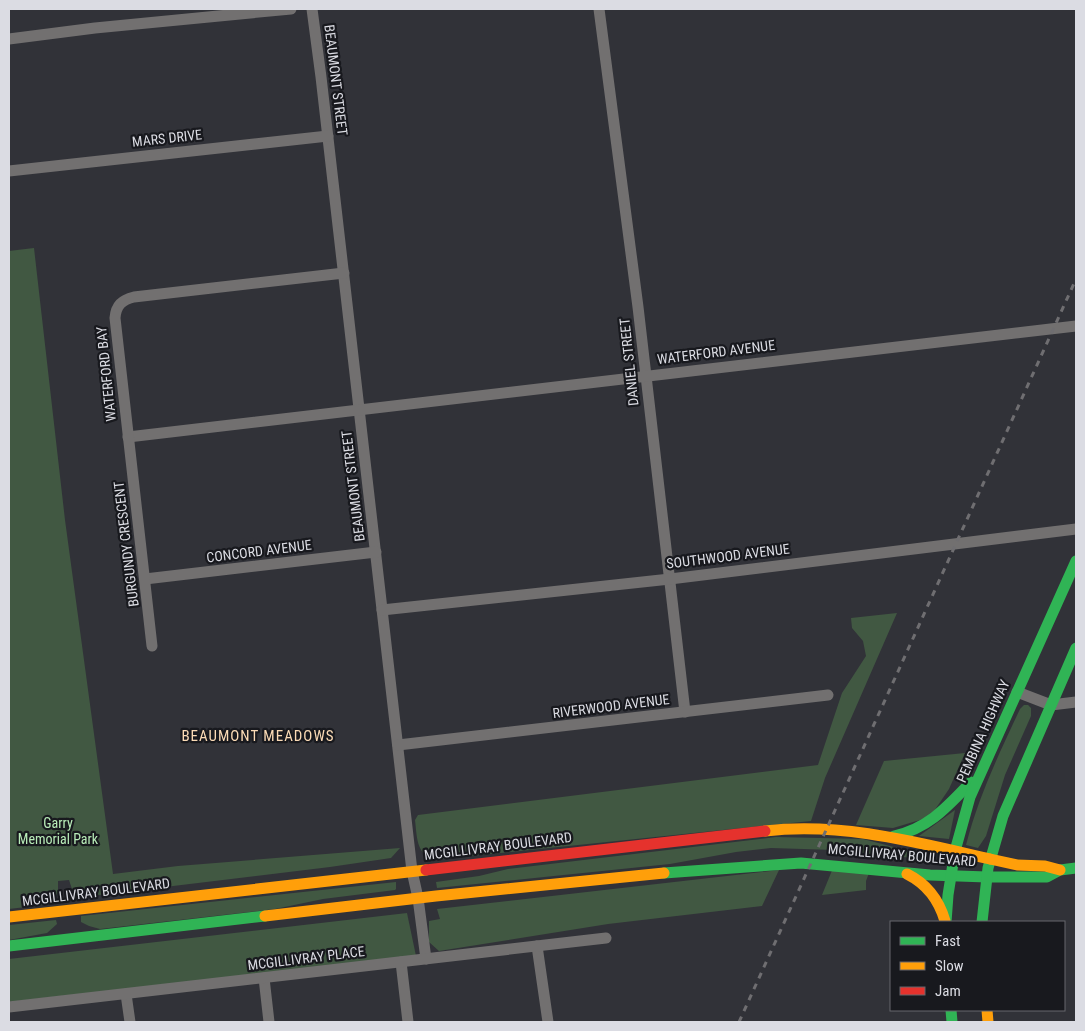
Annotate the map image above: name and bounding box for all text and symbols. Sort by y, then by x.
street label: BEAUMONT STREET [321,24,351,136]
street label: MARS DRIVE [131,126,203,150]
street label: DANIEL STREET [616,317,642,407]
street label: WATERFORD BAY [93,325,119,422]
street label: WATERFORD AVENUE [656,337,776,367]
street label: BEAUMONT STREET [338,430,368,542]
street label: BURGUNDY CRESCENT [110,480,142,608]
street label: CONCORD AVENUE [206,537,313,565]
street label: SOUTHWOOD AVENUE [665,540,791,571]
street label: PEMBINA HIGHWAY [953,677,1013,785]
street label: RIVERWOOD AVENUE [552,691,670,721]
district label: BEAUMONT MEADOWS [181,727,335,745]
park label: Garry Memorial Park [18,815,99,847]
street label: MCGILLIVRAY BOULEVARD [423,829,573,863]
street label: MCGILLIVRAY BOULEVARD [827,841,977,869]
street label: MCGILLIVRAY BOULEVARD [21,875,171,909]
legend [890,921,1065,1011]
text: Fast [935,932,960,950]
street label: MCGILLIVRAY PLACE [247,943,365,973]
text: Slow [935,957,964,975]
text: Jam [935,982,961,1000]

